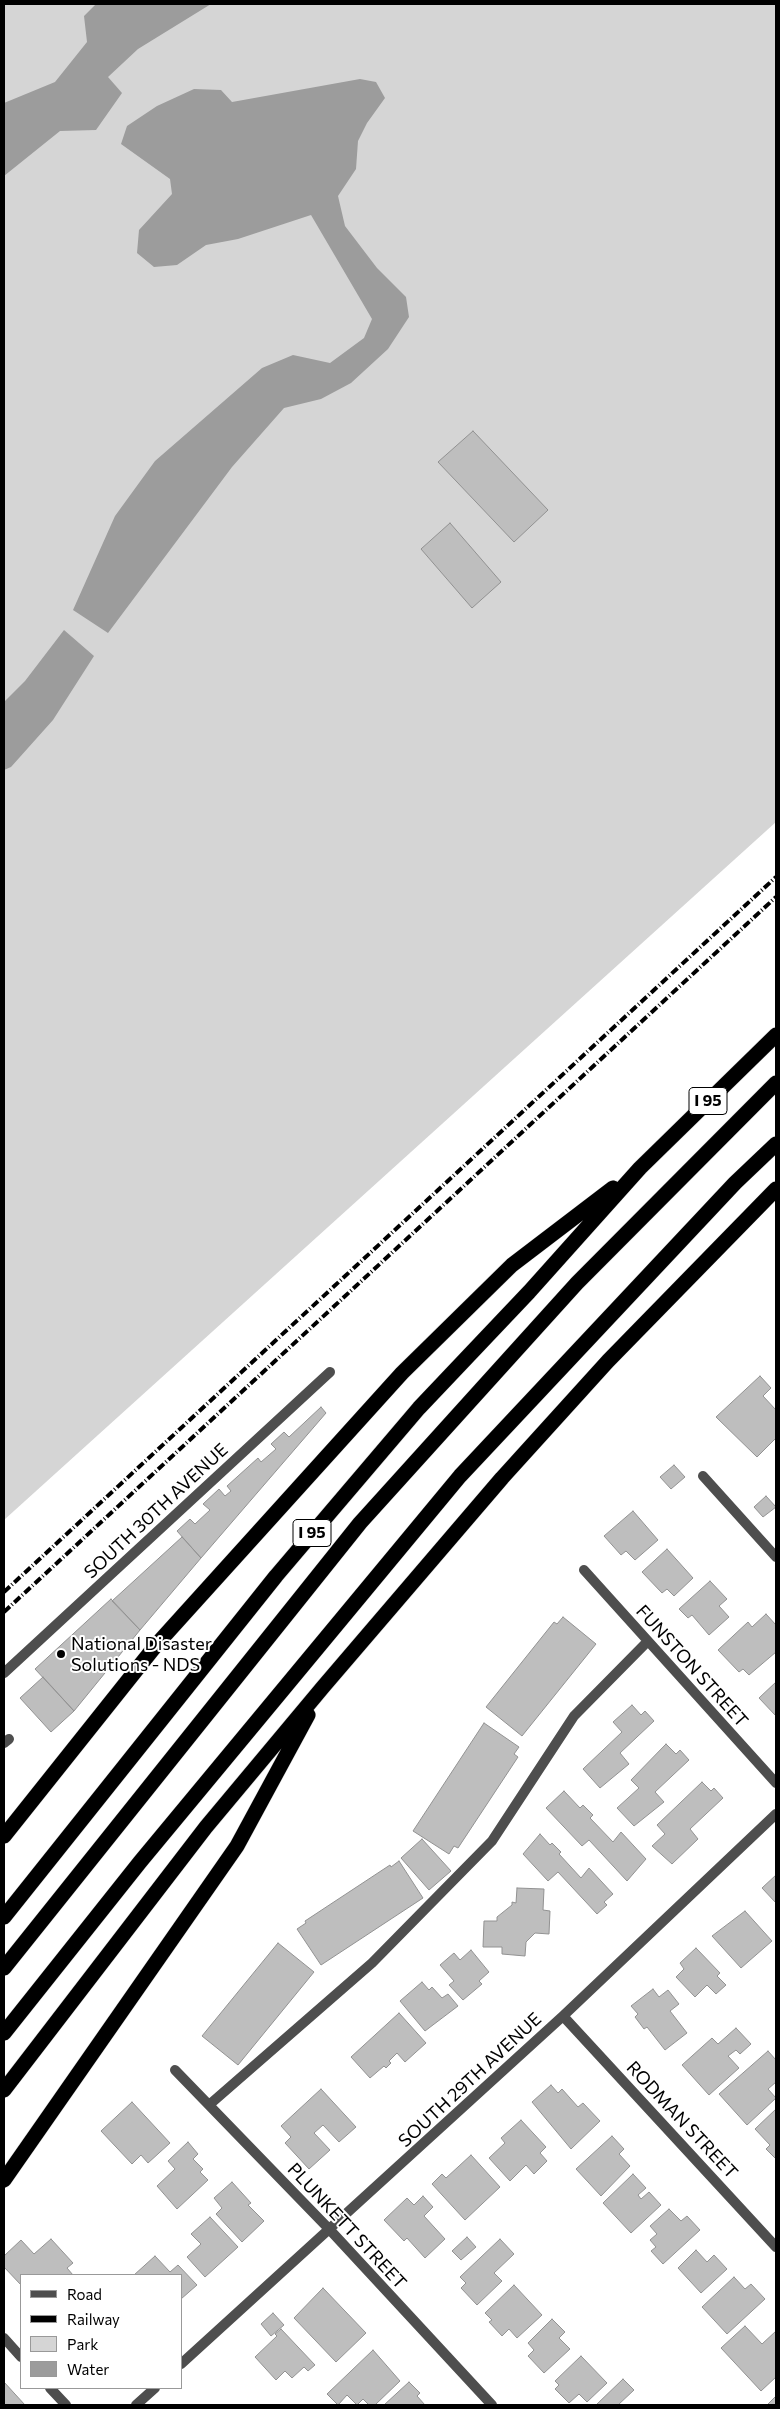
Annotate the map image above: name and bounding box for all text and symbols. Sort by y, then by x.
road number: I 95 [689,1088,727,1114]
street label: SOUTH 30TH AVENUE [80,1439,232,1583]
road number: I 95 [293,1520,331,1546]
street label: FUNSTON STREET [631,1600,753,1732]
place label: National Disaster Solutions - NDS [71,1633,212,1676]
marker: National Disaster Solutions - NDS [55,1648,67,1660]
street label: SOUTH 29TH AVENUE [394,2008,546,2152]
street label: RODMAN STREET [622,2057,742,2183]
street label: PLUNKETT STREET [283,2159,411,2293]
legend [20,2274,182,2389]
text: Road [67,2285,102,2303]
text: Railway [67,2310,120,2328]
text: Park [67,2335,98,2353]
text: Water [67,2360,109,2378]

